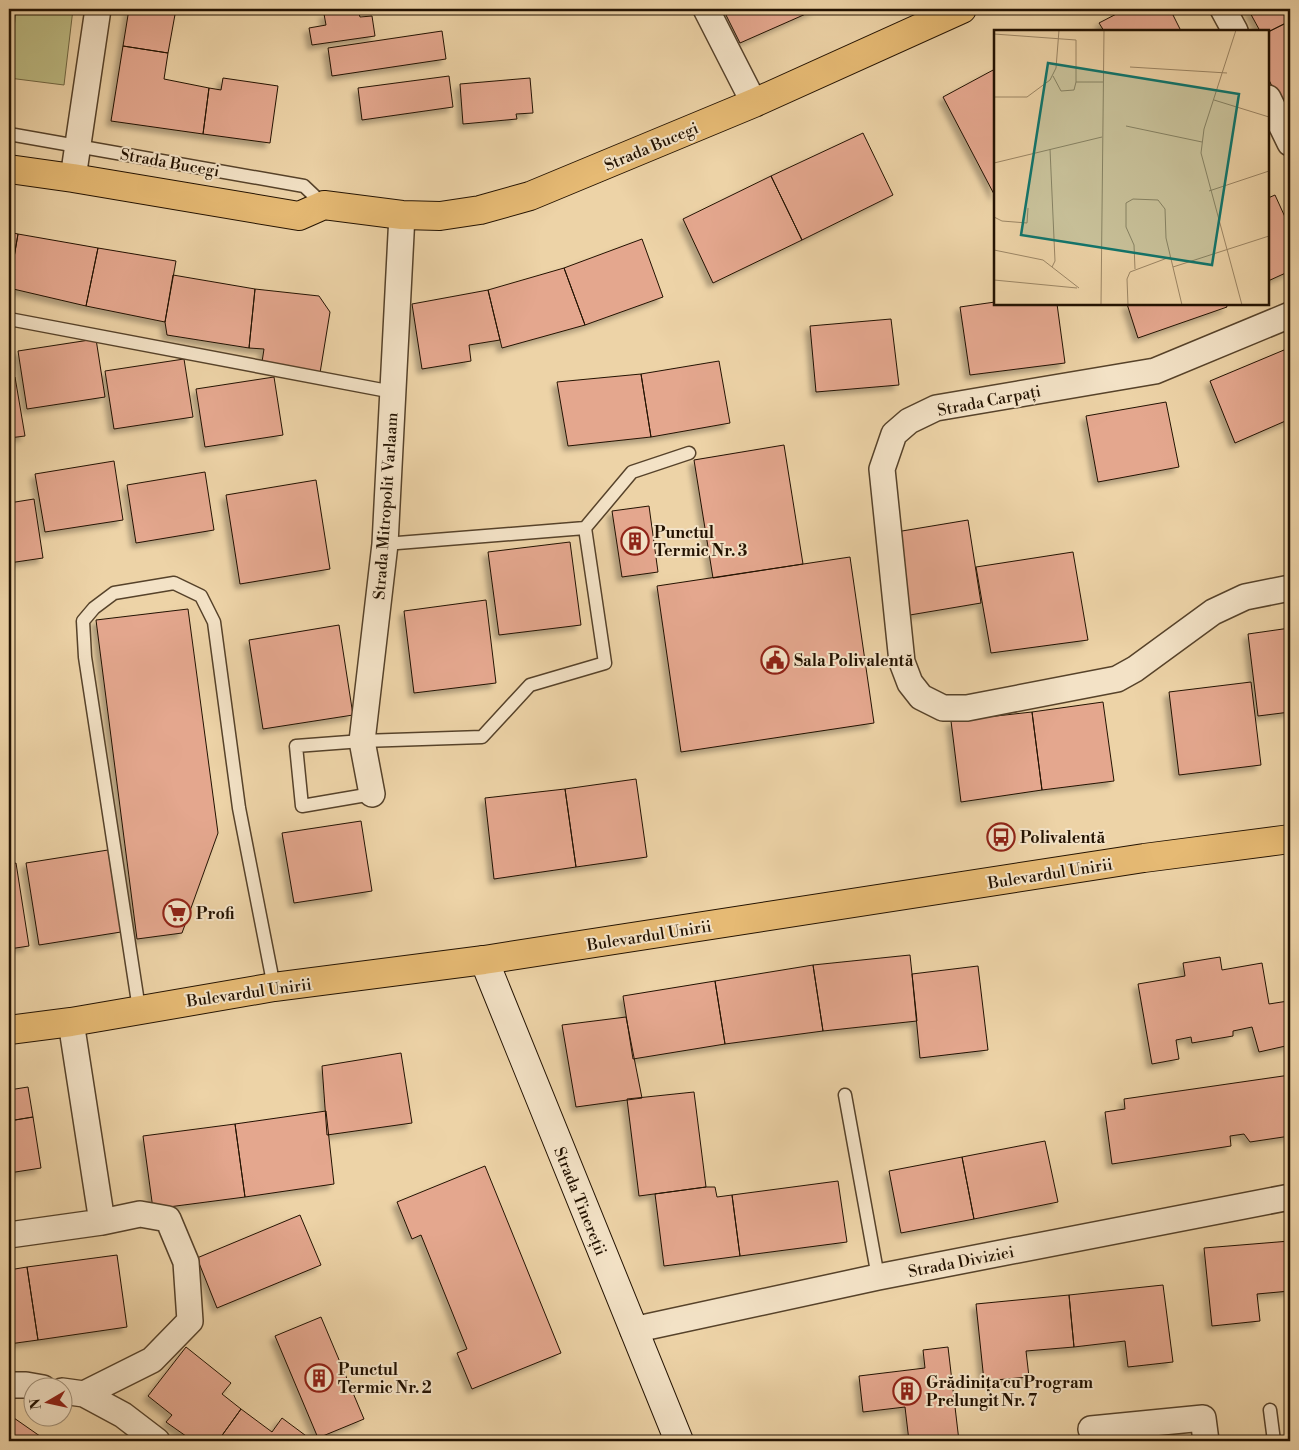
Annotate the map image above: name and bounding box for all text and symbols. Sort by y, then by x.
inset map [994,30,1269,305]
street label: Strada Bucegi [601,118,701,176]
street label: Strada Bucegi [119,144,221,182]
street label: Strada Carpați [936,381,1043,421]
street label: Strada Mitropolit Varlaam [369,412,403,600]
place label: Punctul Termic Nr. 3 [654,523,748,561]
building icon: Punctul Termic Nr. 3 [620,526,650,556]
public building icon: Sala Polivalentă [760,645,790,675]
place label: Sala Polivalentă [794,651,914,671]
bus stop icon: Polivalentă [986,822,1016,852]
place label: Polivalentă [1020,828,1105,848]
street label: Bulevardul Unirii [985,854,1114,894]
supermarket icon: Profi [162,898,192,928]
place label: Profi [196,904,235,924]
street label: Bulevardul Unirii [584,916,713,956]
street label: Bulevardul Unirii [184,974,313,1012]
street label: Strada Tinereții [549,1144,611,1259]
street label: Strada Diviziei [906,1242,1016,1282]
place label: Punctul Termic Nr. 2 [338,1360,432,1398]
building icon: Punctul Termic Nr. 2 [304,1363,334,1393]
place label: Grădinița cu Program Prelungit Nr. 7 [926,1373,1094,1411]
building icon: Grădinița cu Program Prelungit Nr. 7 [892,1376,922,1406]
north arrow [22,1378,72,1428]
text: N [26,1397,46,1411]

